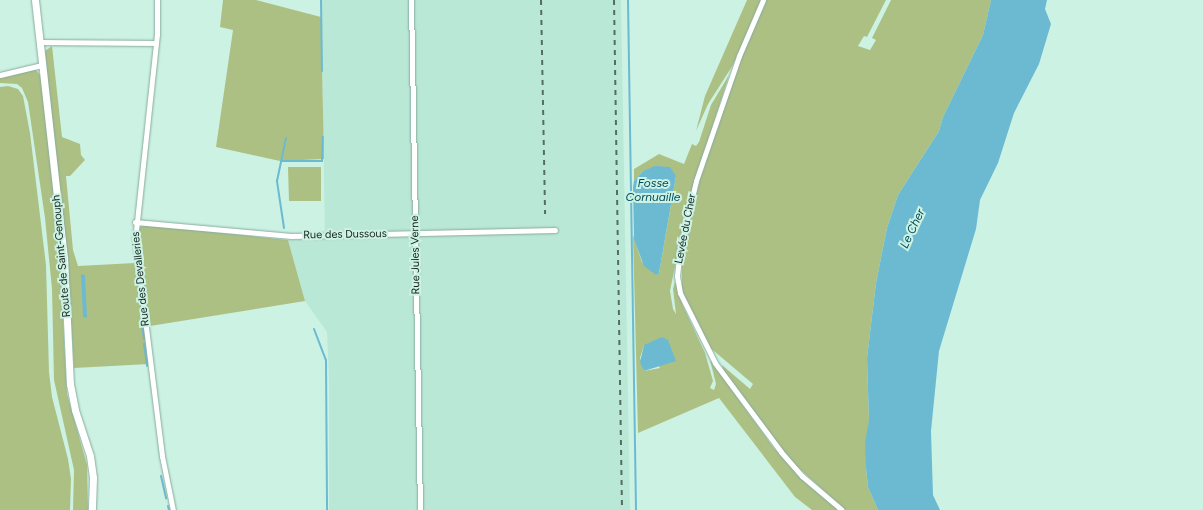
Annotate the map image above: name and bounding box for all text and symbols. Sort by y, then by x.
water label: Fosse Cornuaille [626,177,680,205]
street label: Levée du Cher [673,193,699,265]
street label: Route de Saint-Genouph [50,194,74,318]
water label: Le Cher [898,207,928,251]
street label: Rue Jules Verne [409,215,423,295]
street label: Rue des Dussous [303,228,387,242]
street label: Rue des Devalleries [129,231,153,327]

